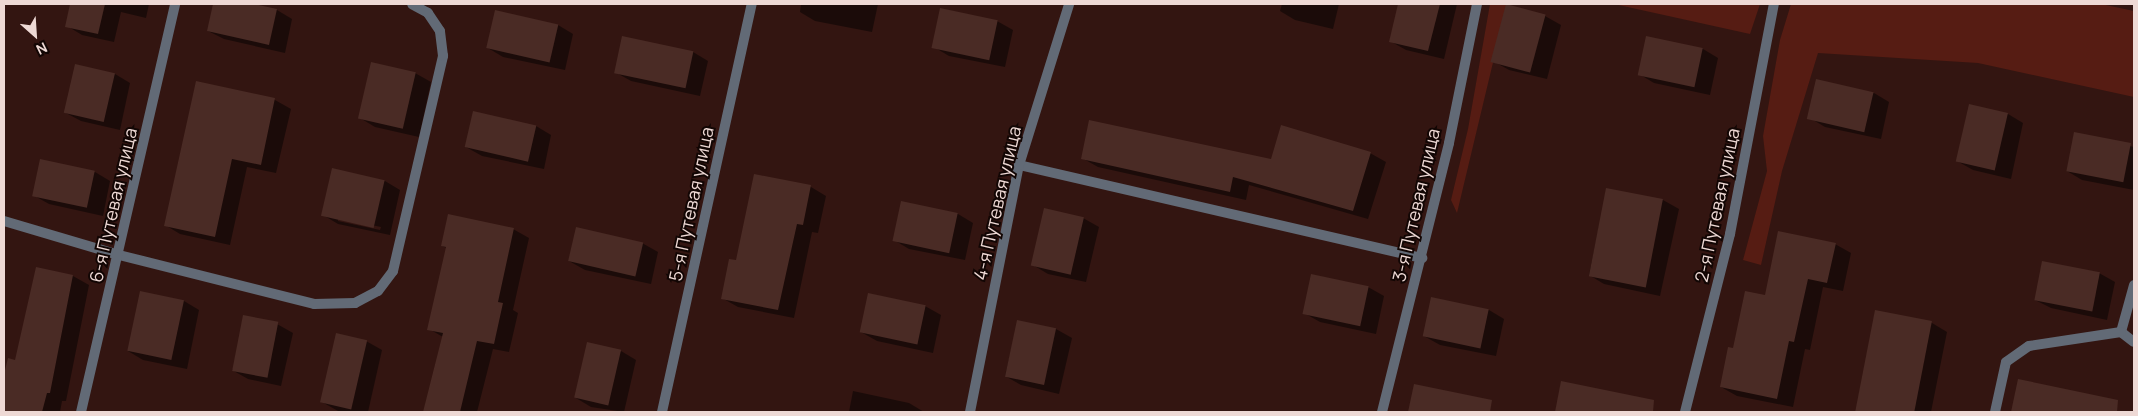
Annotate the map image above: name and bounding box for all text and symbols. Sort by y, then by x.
north arrow [10,10,60,60]
text: N [33,38,50,60]
street label: 4-я Путевая улица [969,124,1025,282]
street label: 5-я Путевая улица [664,125,718,283]
street label: 6-я Путевая улица [85,126,141,284]
street label: 3-я Путевая улица [1388,126,1444,284]
street label: 2-я Путевая улица [1690,126,1744,284]

